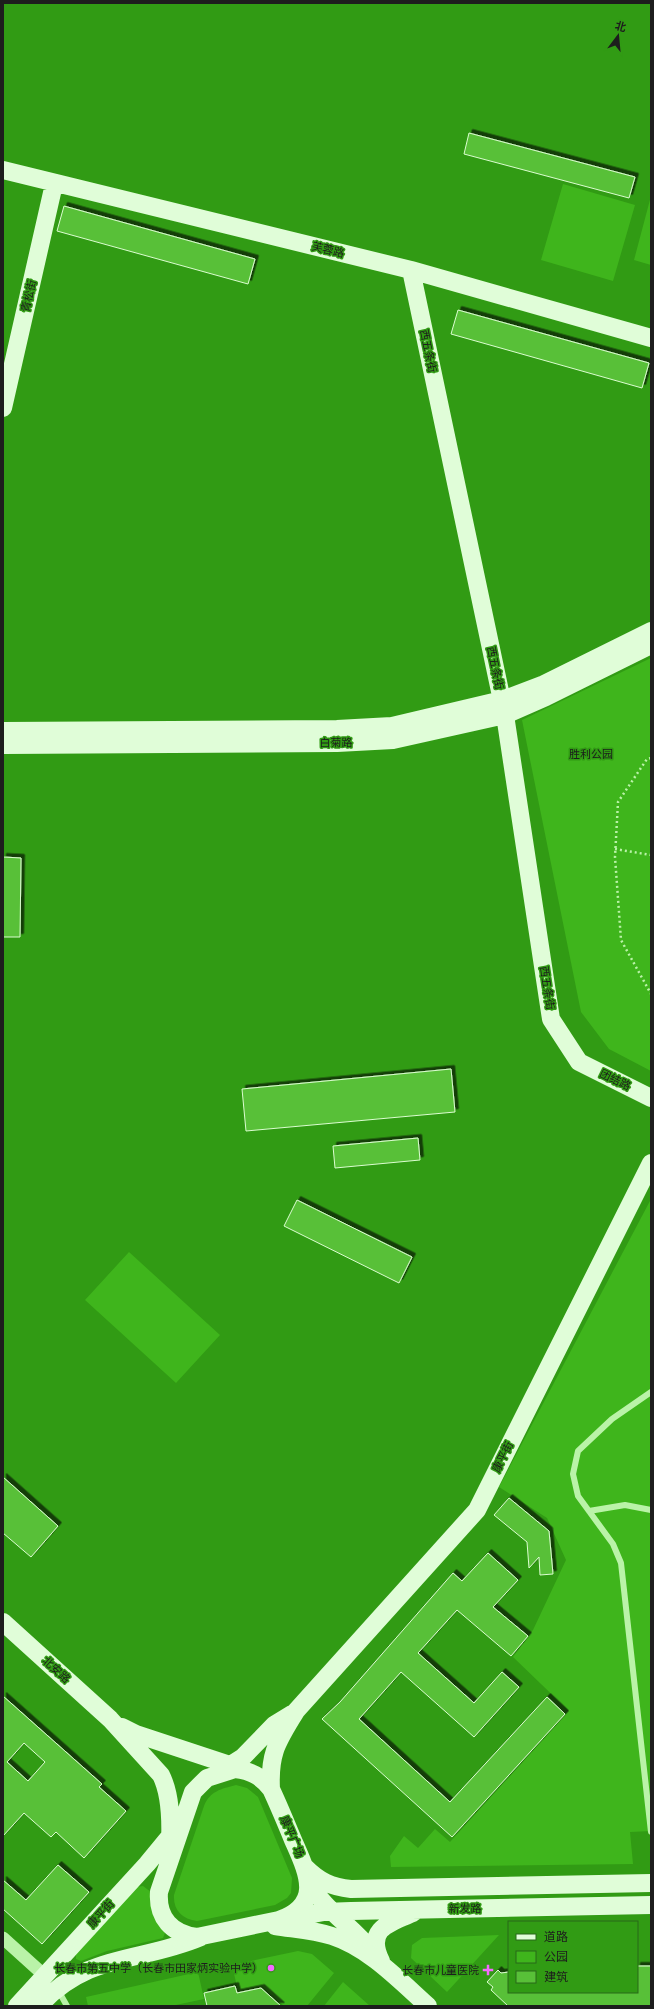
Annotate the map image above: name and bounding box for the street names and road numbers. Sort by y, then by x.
street label: 芙蓉路 [310,240,346,260]
street label: 青松街 [19,278,39,314]
street label: 西五条街 [417,328,439,374]
street label: 西五条街 [484,645,506,691]
street label: 白菊路 [319,736,353,750]
street label: 西五条街 [537,965,557,1011]
street label: 团结路 [597,1067,633,1093]
street label: 康平街 [490,1439,516,1475]
street label: 北安路 [39,1654,73,1686]
street label: 康平广场 [277,1814,307,1860]
street label: 康平街 [85,1897,117,1931]
street label: 新发路 [448,1902,482,1916]

